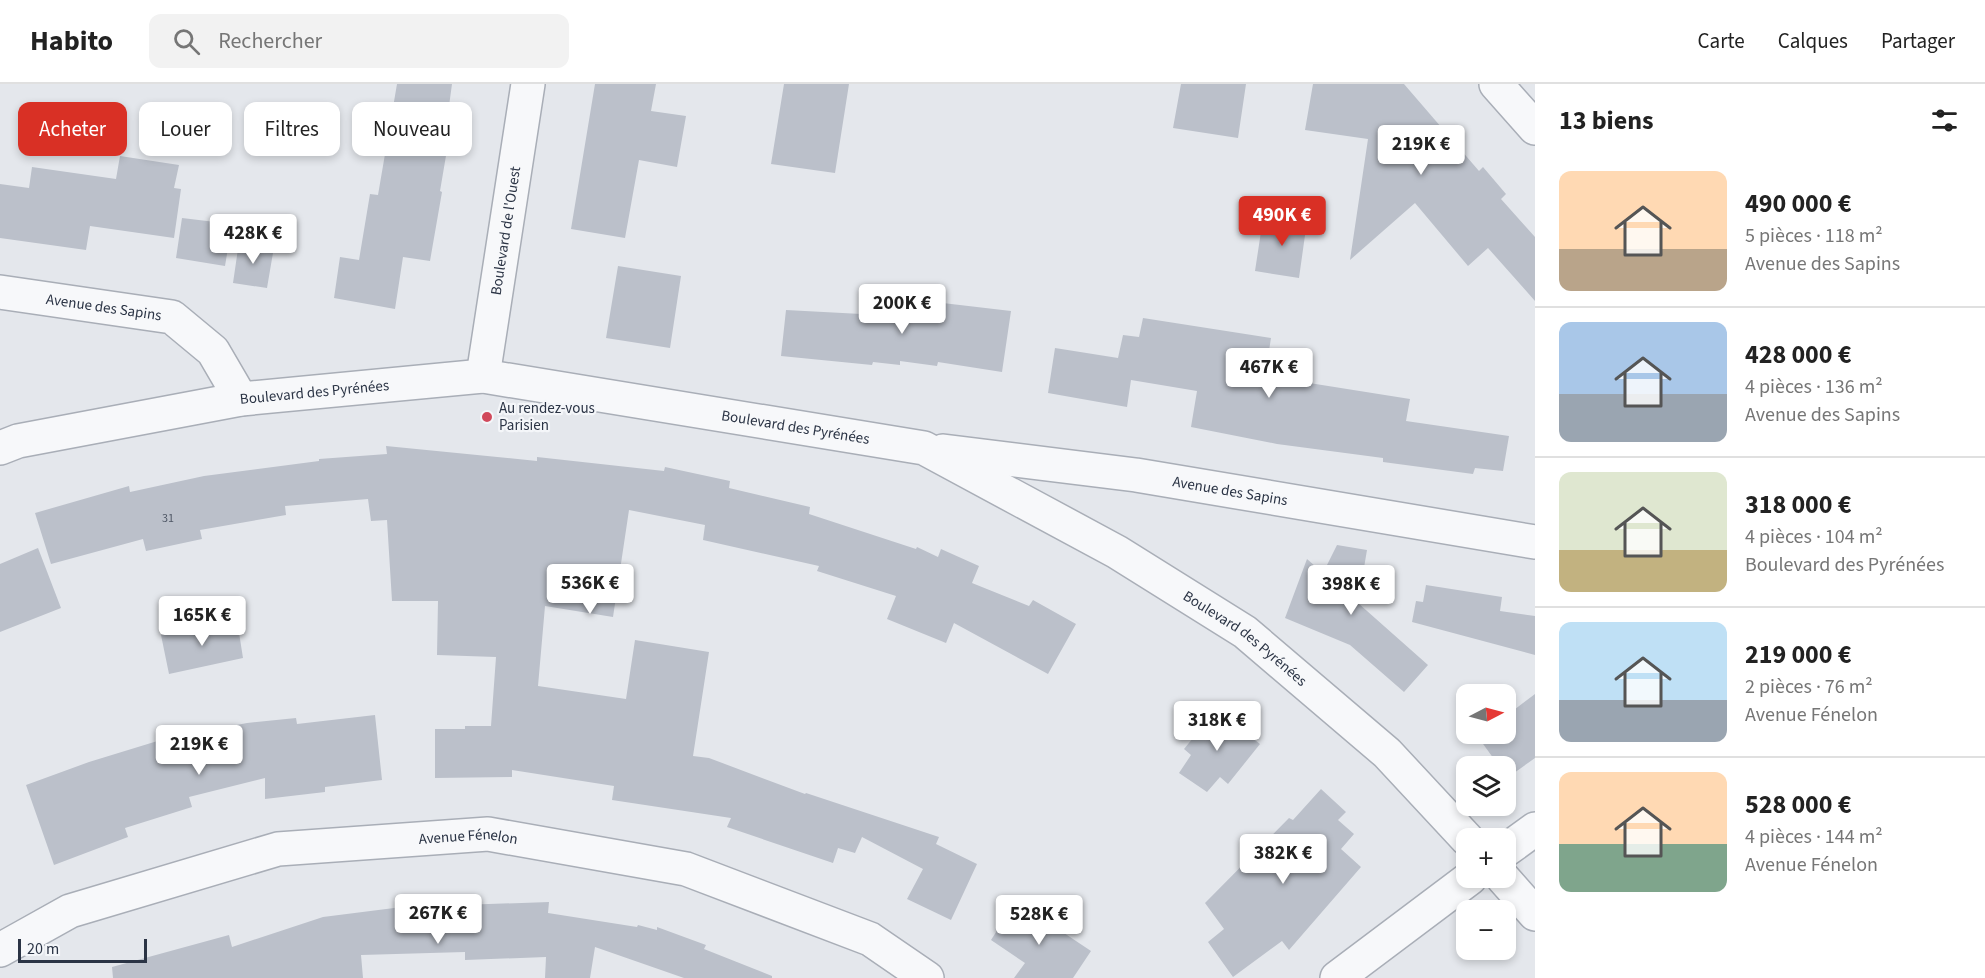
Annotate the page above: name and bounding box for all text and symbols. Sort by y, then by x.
search box [149,14,569,68]
text: Habito [30,21,113,61]
icon: search [170,25,203,58]
text: Rechercher [218,25,322,57]
text: Carte [1698,26,1745,56]
text: Calques [1778,26,1848,56]
text: Partager [1881,26,1955,56]
chip: Acheter [18,102,127,156]
chip: Louer [139,102,232,156]
chip: Filtres [244,102,340,156]
chip: Nouveau [352,102,472,156]
text: 13 biens [1559,102,1654,139]
icon: filters [1928,104,1961,137]
pin: 219K € [1372,125,1470,176]
text: 219K € [1392,130,1450,158]
street label: Boulevard de l'Ouest [486,165,526,297]
text: 490 000 € [1745,185,1852,222]
icon: home [1607,195,1679,267]
pin: 490K € [1233,196,1331,247]
text: 490K € [1253,201,1311,229]
pin: 428K € [204,214,302,265]
text: 428K € [224,219,282,247]
text: 5 pièces · 118 m² [1745,222,1883,250]
text: Avenue des Sapins [1745,250,1900,278]
pin: 200K € [853,284,951,335]
street label: Avenue des Sapins [45,289,163,326]
text: 200K € [873,289,931,317]
text: 428 000 € [1745,336,1852,373]
icon: home [1607,346,1679,418]
pin: 467K € [1220,348,1318,399]
text: 467K € [1240,353,1298,381]
text: 4 pièces · 136 m² [1745,373,1883,401]
street label: Boulevard des Pyrénées [239,375,390,410]
place label: Au rendez-vous Parisien [499,398,595,436]
text: Avenue des Sapins [1745,401,1900,429]
street label: Boulevard des Pyrénées [720,405,871,450]
marker: Au rendez-vous Parisien [480,410,494,424]
street label: Avenue des Sapins [1171,471,1289,511]
text: 318 000 € [1745,486,1852,523]
icon: home [1607,496,1679,568]
house number: 31 [162,510,174,527]
text: 4 pièces · 104 m² [1745,523,1883,551]
text: Boulevard des Pyrénées [1745,551,1944,579]
pin: 536K € [541,564,639,615]
pin: 398K € [1302,565,1400,616]
text: 536K € [561,569,619,597]
text: 398K € [1322,570,1380,598]
street label: Boulevard des Pyrénées [1179,586,1311,691]
pin: 165K € [153,596,251,647]
text: 165K € [173,601,231,629]
text: 219 000 € [1745,636,1852,673]
icon: home [1607,646,1679,718]
text: 2 pièces · 76 m² [1745,673,1873,701]
north arrow [1456,684,1516,744]
map controls [1456,684,1516,960]
pin: 318K € [1168,701,1266,752]
text: Avenue Fénelon [1745,701,1878,729]
text: 318K € [1188,706,1246,734]
pin: 219K € [150,725,248,776]
text: 219K € [170,730,228,758]
button: layers [1456,756,1516,816]
text: 528 000 € [1745,786,1852,823]
icon: home [1607,796,1679,868]
text: 4 pièces · 144 m² [1745,823,1883,851]
street label: Avenue Fénelon [418,824,519,850]
button: + [1456,828,1516,888]
pin: 382K € [1234,834,1332,885]
text: 382K € [1254,839,1312,867]
text: Avenue Fénelon [1745,851,1878,879]
pin: 267K € [389,894,487,945]
pin: 528K € [990,895,1088,946]
text: 267K € [409,899,467,927]
text: 528K € [1010,900,1068,928]
button: − [1456,900,1516,960]
scale bar [18,936,147,964]
text: 20 m [27,938,59,960]

